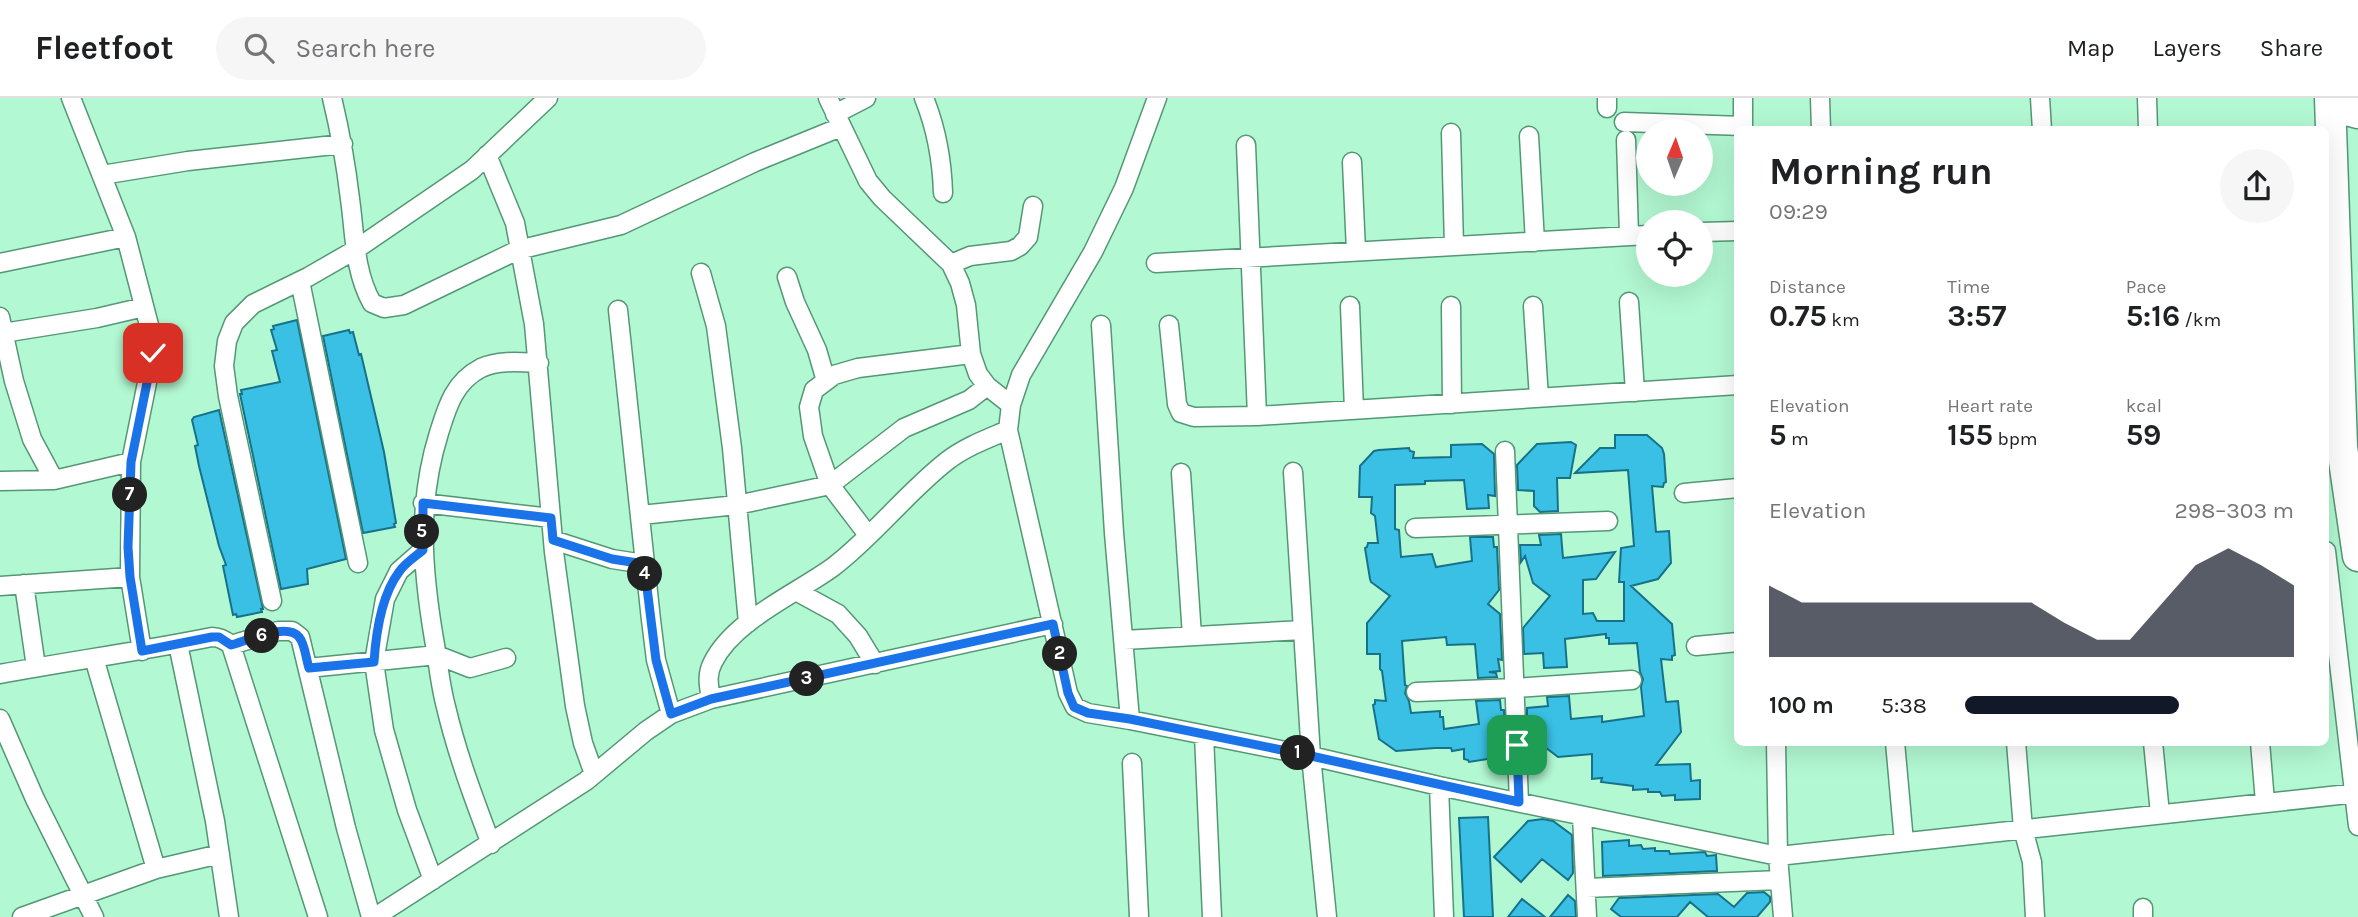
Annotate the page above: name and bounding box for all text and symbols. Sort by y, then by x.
search box [216,17,706,80]
text: Fleetfoot [35,29,174,67]
icon: search [240,29,278,67]
text: Search here [296,33,435,64]
text: Map [2067,34,2115,62]
text: Layers [2153,34,2222,62]
text: Share [2260,34,2323,62]
north arrow [1636,119,1713,196]
map controls [1636,119,1713,287]
text: Morning run [1769,149,1993,194]
button: share [2220,149,2294,223]
text: 09:29 [1769,198,1828,225]
button: locate [1636,210,1713,287]
text: Distance [1769,276,1846,298]
text: Time [1947,276,1990,298]
text: Pace [2126,276,2166,298]
text: 0.75 [1769,298,1827,334]
text: 3:57 [1947,298,2006,334]
text: 5:16 [2126,298,2180,334]
text: km [1827,309,1860,331]
text: /km [2180,309,2221,331]
pin [123,323,183,383]
icon: check [134,334,172,372]
text: Elevation [1769,395,1849,417]
text: Heart rate [1947,395,2033,417]
text: kcal [2126,395,2162,417]
text: 5 [1769,417,1786,453]
text: 155 [1947,417,1993,453]
text: 59 [2126,417,2161,453]
text: m [1786,428,1809,450]
text: bpm [1993,428,2038,450]
pin: 7 [113,478,148,512]
text: 7 [125,483,134,505]
text: Elevation [1769,497,1866,524]
text: 298–303 m [2175,497,2294,524]
pin: 5 [404,514,440,550]
text: 5 [416,520,427,542]
pin: 4 [628,556,662,592]
text: 4 [639,562,650,584]
pin: 6 [244,618,280,654]
text: 6 [256,624,267,646]
pin: 2 [1042,636,1078,672]
text: 2 [1054,642,1065,664]
pin: 3 [790,662,824,696]
text: 3 [801,667,812,689]
text: 100 m [1769,692,1834,719]
text: 5:38 [1881,692,1927,719]
pin [1487,715,1547,775]
icon: arrive [1498,726,1536,764]
pin: 1 [1280,736,1316,770]
text: 1 [1294,741,1301,763]

